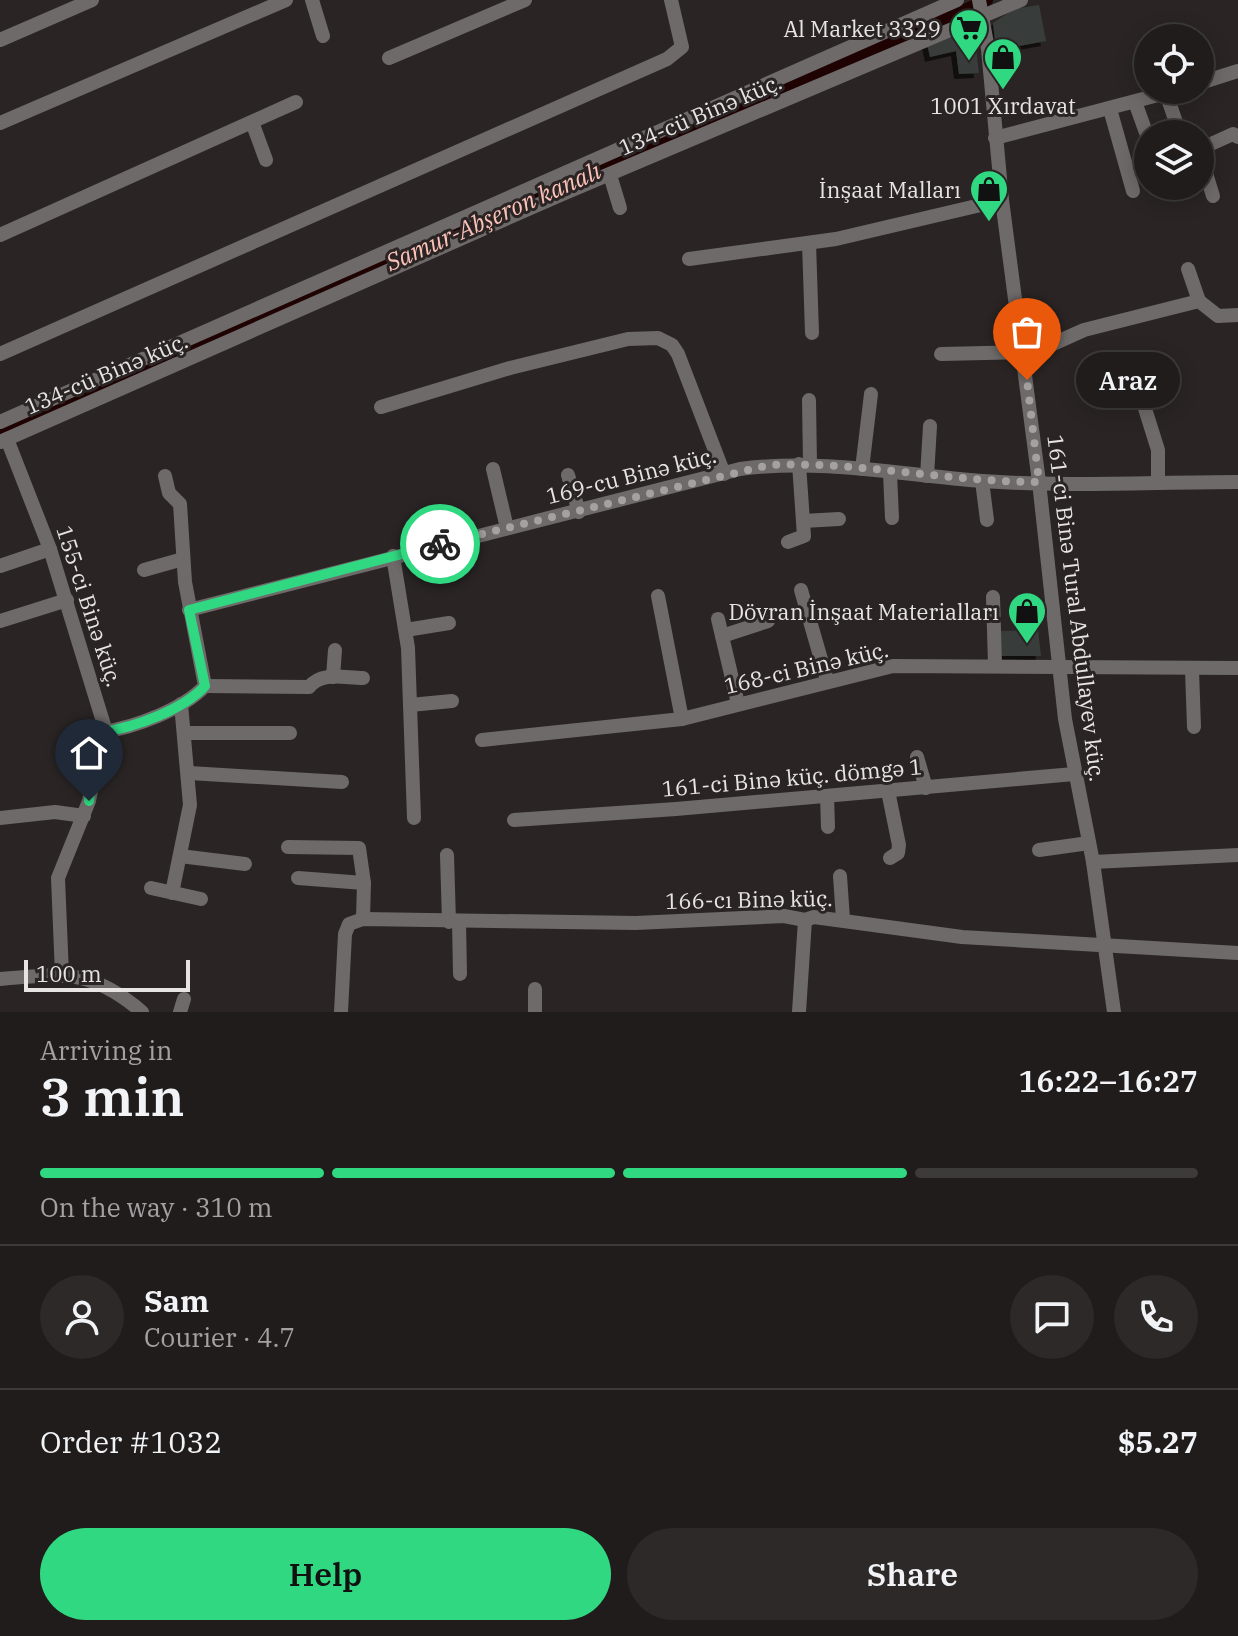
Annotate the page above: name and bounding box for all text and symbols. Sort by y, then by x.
supermarket icon: Al Market 3329 [948,7,990,62]
place label: Al Market 3329 [784,14,941,43]
map controls [1134,24,1214,200]
button: locate [1134,24,1214,104]
shop icon: 1001 Xırdavat [982,36,1024,91]
street label: 134-cü Binə küç. [614,67,786,161]
place label: 1001 Xırdavat [930,91,1076,120]
button: layers [1134,120,1214,200]
water label: Samur-Abşeron kanalı [379,154,606,278]
shop icon: İnşaat Malları [968,168,1010,223]
place label: İnşaat Malları [819,175,961,204]
pin [993,298,1061,380]
icon: bag [1005,310,1049,354]
street label: 134-cü Binə küç. [20,326,192,420]
callout: Araz [1075,352,1179,408]
text: Araz [1099,363,1157,397]
street label: 161-ci Binə Tural Abdullayev küç. [1041,433,1113,783]
street label: 169-cu Binə küç. [543,440,719,510]
courier [400,504,480,584]
street label: 155-ci Binə küç. [50,522,130,690]
icon: bike [418,522,462,566]
shop icon: Dövran İnşaat Materialları [1006,590,1048,645]
place label: Dövran İnşaat Materialları [728,597,999,626]
street label: 168-ci Binə küç. [721,634,891,700]
pin [55,719,123,801]
icon: home [67,731,111,775]
street label: 161-ci Binə küç. dömgə 1 [660,751,924,803]
street label: 166-cı Binə küç. [665,883,833,915]
scale bar [24,956,190,992]
text: 100 m [36,959,102,988]
text: Arriving in [40,1033,173,1067]
text: 16:22–16:27 [1018,1061,1198,1100]
text: 3 min [40,1063,185,1130]
text: On the way · 310 m [40,1190,273,1224]
button: person [40,1275,124,1359]
button: chat [1010,1275,1094,1359]
button: phone [1114,1275,1198,1359]
text: Sam [144,1281,209,1320]
text: Courier · 4.7 [144,1320,295,1354]
text: Order #1032 [40,1422,222,1461]
text: $5.27 [1118,1422,1198,1461]
button: Help [40,1528,611,1620]
button: Share [627,1528,1198,1620]

